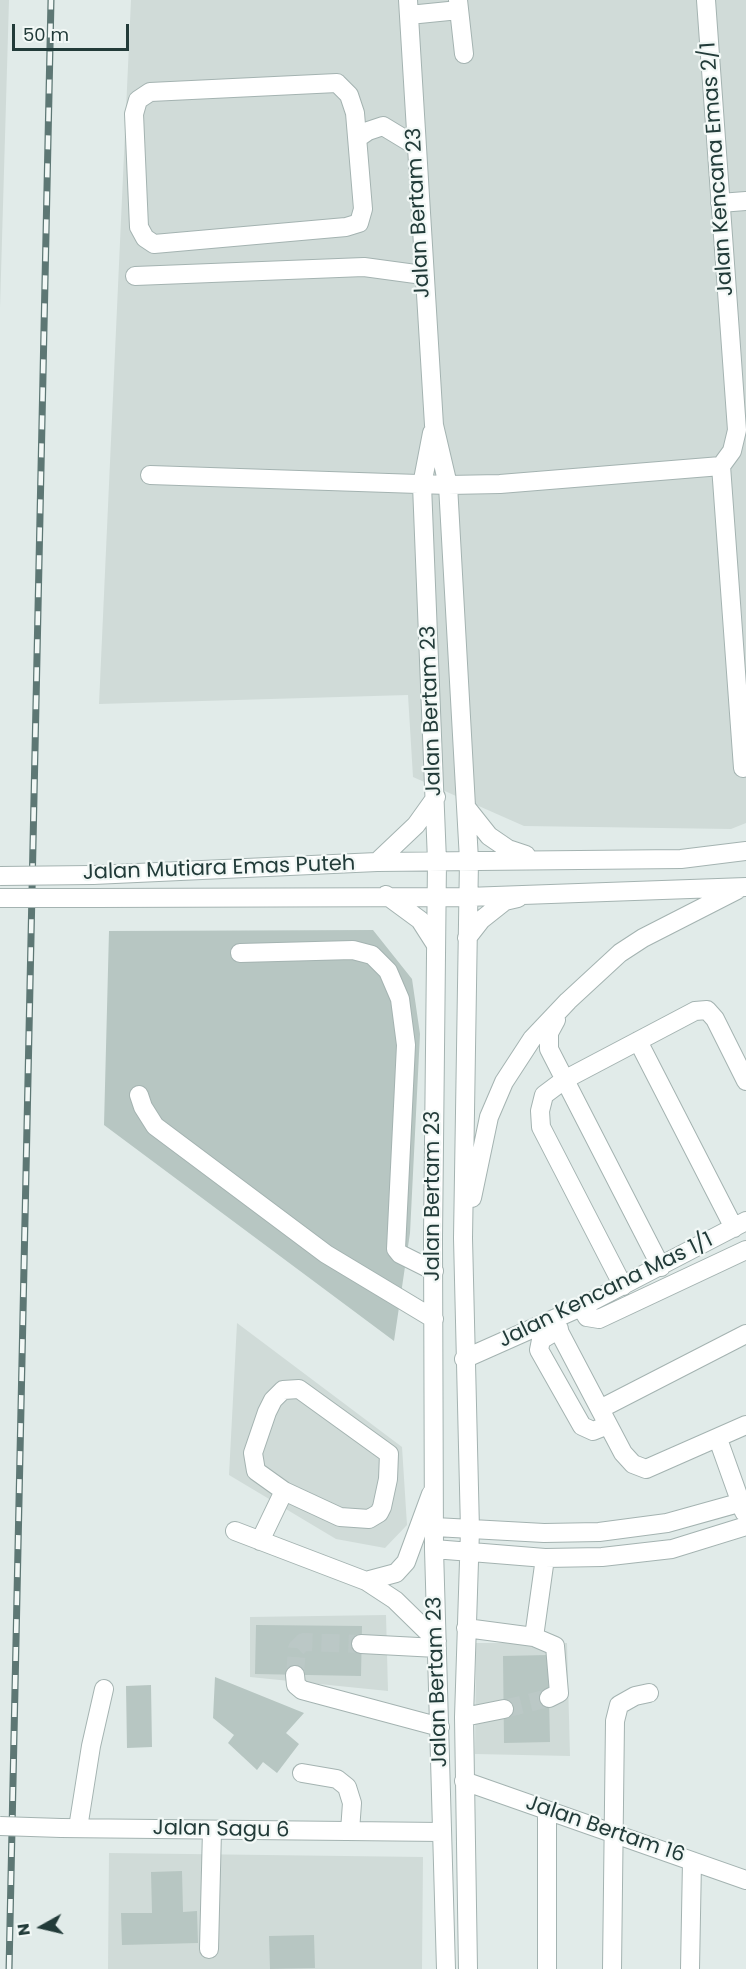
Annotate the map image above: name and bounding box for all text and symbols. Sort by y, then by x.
scale bar [15,12,132,50]
text: 50 m [23,22,69,47]
street label: Jalan Kencana Emas 2/1 [697,41,739,297]
street label: Jalan Bertam 23 [402,127,436,299]
street label: Jalan Bertam 23 [416,625,448,797]
street label: Jalan Mutiara Emas Puteh [82,852,356,886]
street label: Jalan Bertam 23 [421,1111,447,1281]
street label: Jalan Kencana Mas 1/1 [495,1228,717,1354]
street label: Jalan Bertam 23 [422,1596,454,1768]
street label: Jalan Bertam 16 [522,1791,688,1869]
street label: Jalan Sagu 6 [152,1816,290,1844]
north arrow [12,1897,72,1957]
text: N [11,1922,36,1937]

